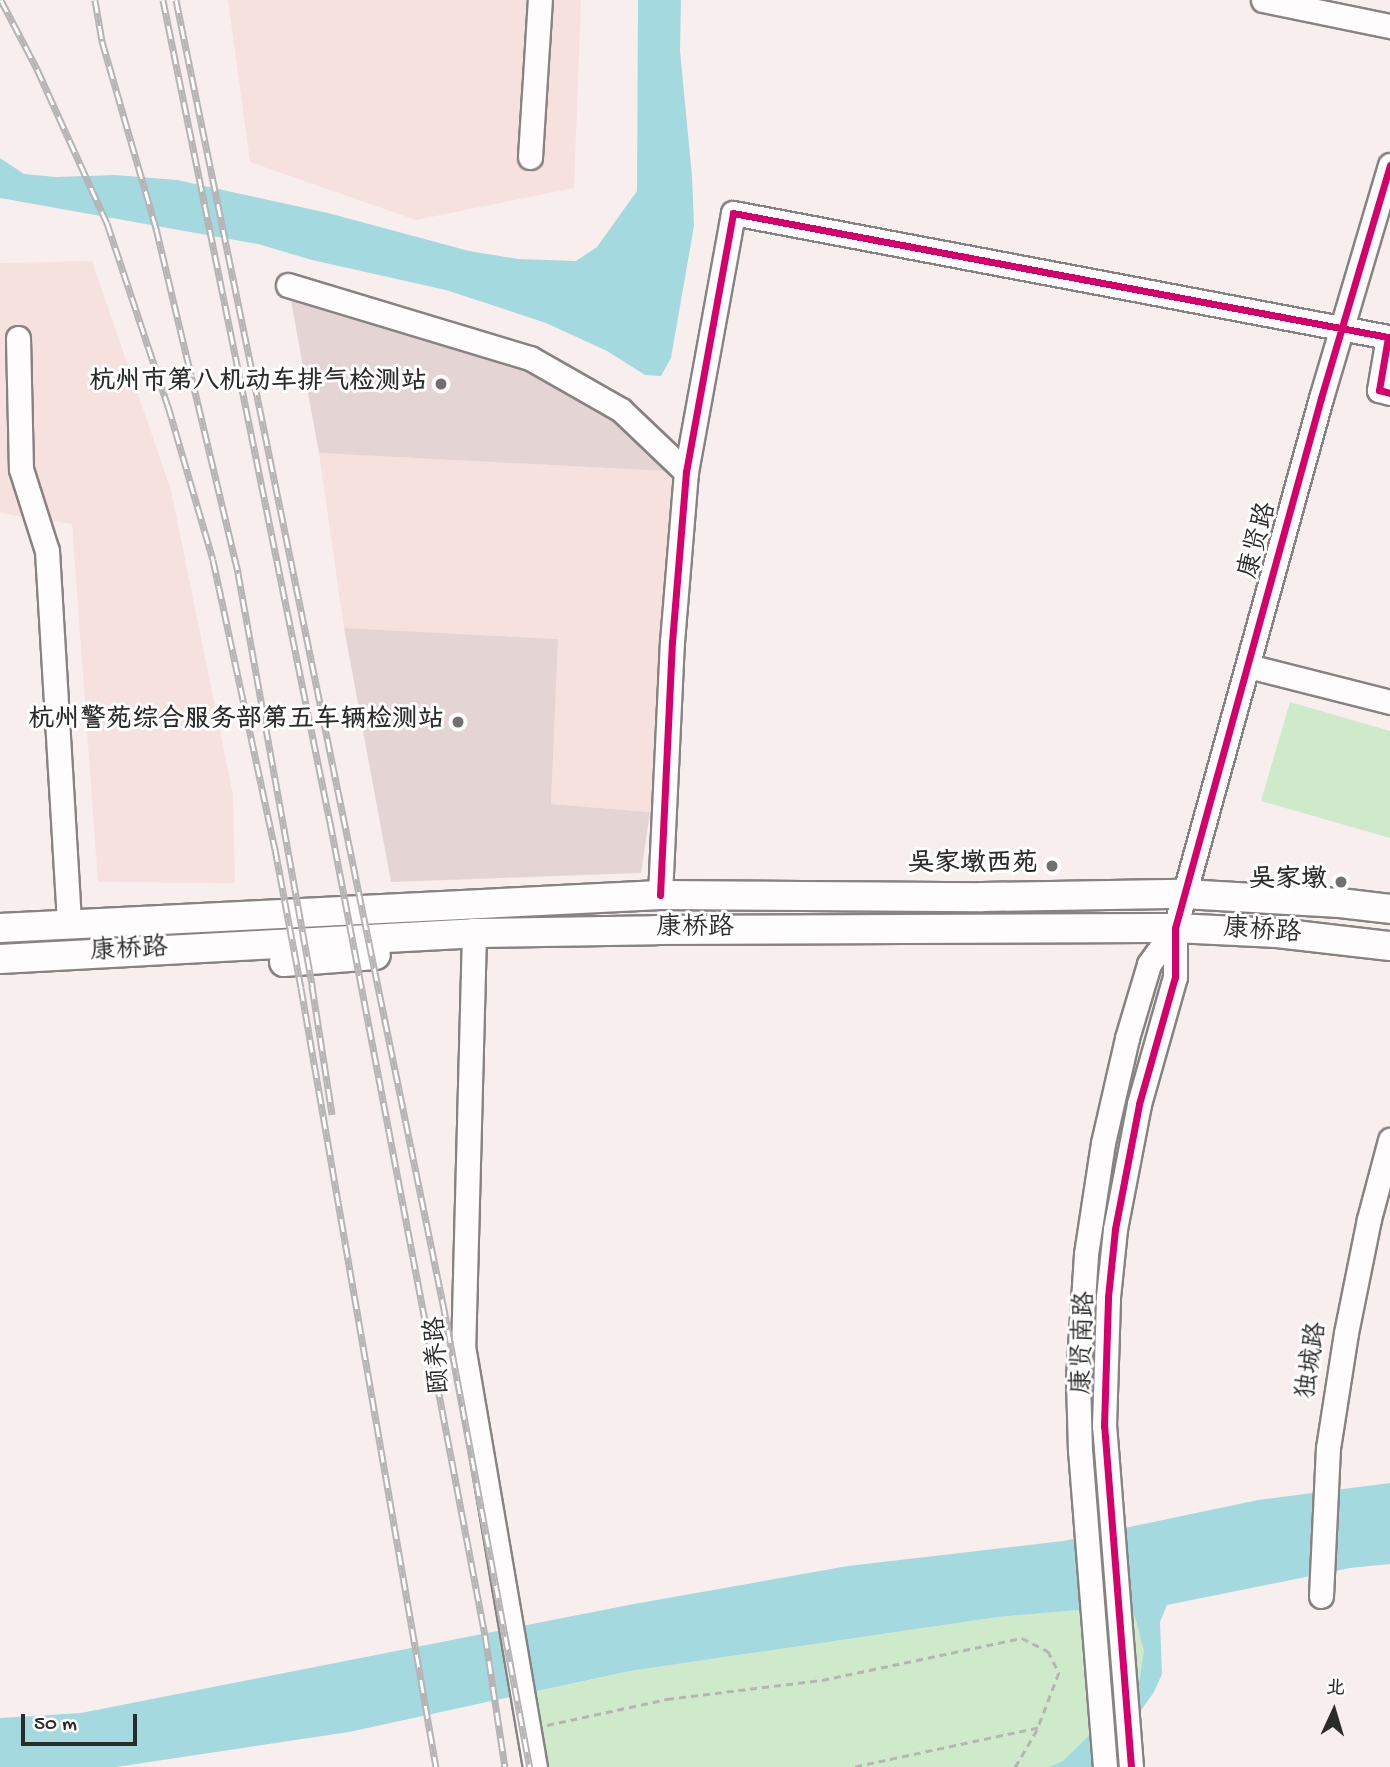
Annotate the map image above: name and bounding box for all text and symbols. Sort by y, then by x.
place label: 杭州市第八机动车排气检测站 [89,368,427,400]
marker: 杭州市第八机动车排气检测站 [433,376,449,392]
street label: 康贤路 [1235,499,1285,583]
place label: 杭州警苑综合服务部第五车辆检测站 [28,706,444,738]
marker: 杭州警苑综合服务部第五车辆检测站 [450,714,466,730]
place label: 吴家墩西苑 [908,850,1038,882]
marker: 吴家墩西苑 [1044,858,1060,874]
place label: 吴家墩 [1249,866,1327,898]
marker: 吴家墩 [1333,874,1349,890]
street label: 康桥路 [656,914,734,946]
street label: 康桥路 [1222,915,1302,951]
street label: 康桥路 [89,934,169,970]
street label: 康贤南路 [1069,1290,1103,1396]
street label: 颐养路 [422,1315,458,1395]
street label: 独城路 [1292,1320,1336,1402]
north arrow [1299,1676,1369,1746]
text: 北 [1325,1677,1346,1702]
scale bar [24,1700,140,1744]
text: 50 m [34,1713,77,1738]

